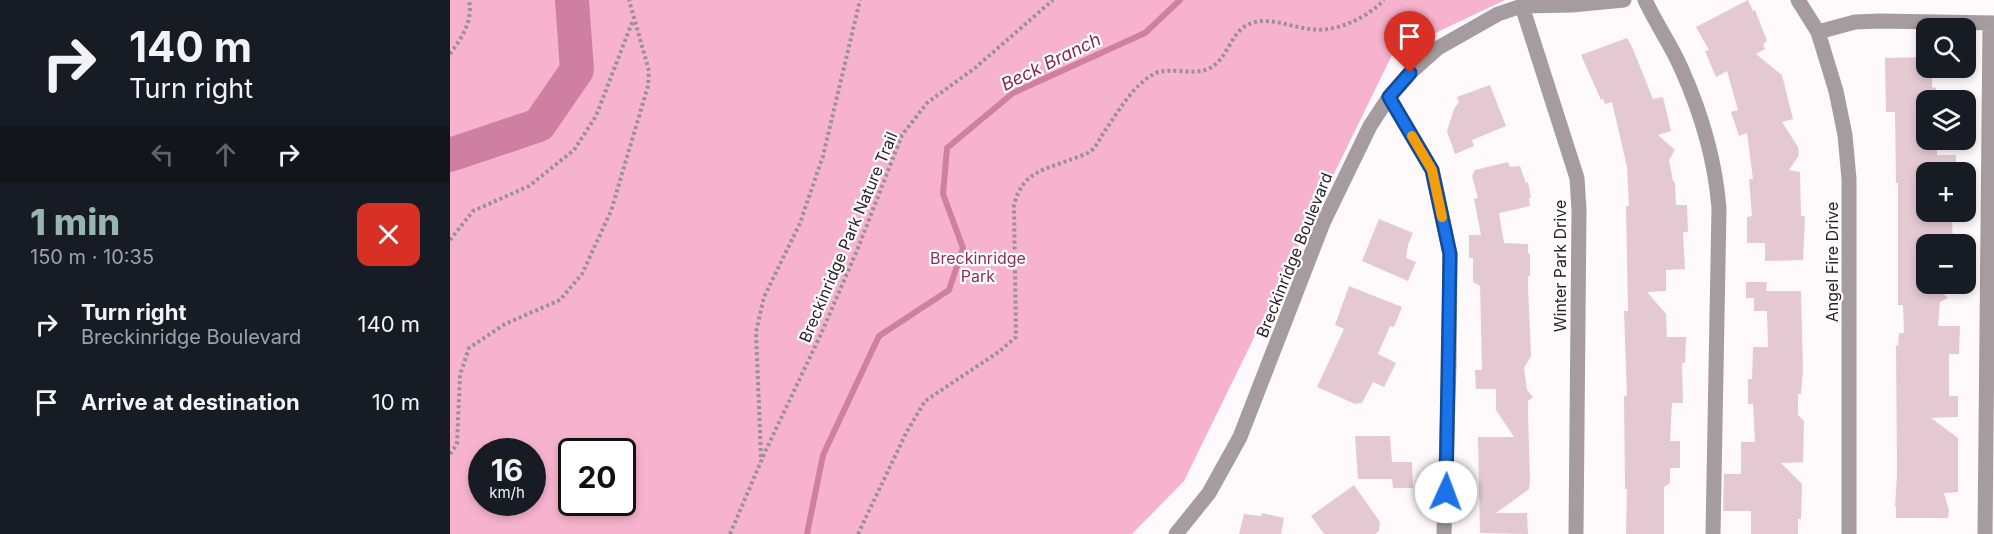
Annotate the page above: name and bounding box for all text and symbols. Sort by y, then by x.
pin [1384,11,1435,73]
map controls [1916,18,1976,294]
button: search [1916,18,1976,78]
icon: arrive [1393,20,1426,53]
text: 140 m [129,21,252,72]
icon: right [30,24,108,102]
water label: Beck Branch [998,28,1104,95]
text: Turn right [129,72,253,105]
button: layers [1916,90,1976,150]
street label: Breckinridge Park Nature Trail [795,129,901,345]
icon: left [146,138,179,171]
icon: ahead [209,138,242,171]
icon: right [272,138,305,171]
button: + [1916,162,1976,222]
street label: Breckinridge Boulevard [1252,170,1336,340]
text: 1 min [30,200,120,244]
street label: Winter Park Drive [1550,200,1570,332]
street label: Angel Fire Drive [1822,202,1842,322]
button: close [357,203,420,266]
button: − [1916,234,1976,294]
text: 150 m · 10:35 [30,245,154,269]
park label: Breckinridge Park [930,248,1026,286]
text: Turn right [81,299,187,325]
icon: right [30,308,63,341]
text: 140 m [358,311,420,337]
text: Breckinridge Boulevard [81,325,301,349]
icon: arrive [30,386,63,419]
text: Arrive at destination [81,389,300,415]
text: 10 m [372,389,420,415]
speed limit sign: 20 [558,438,636,516]
text: 16 [491,452,523,488]
position arrow [1414,460,1478,524]
text: km/h [489,483,525,502]

